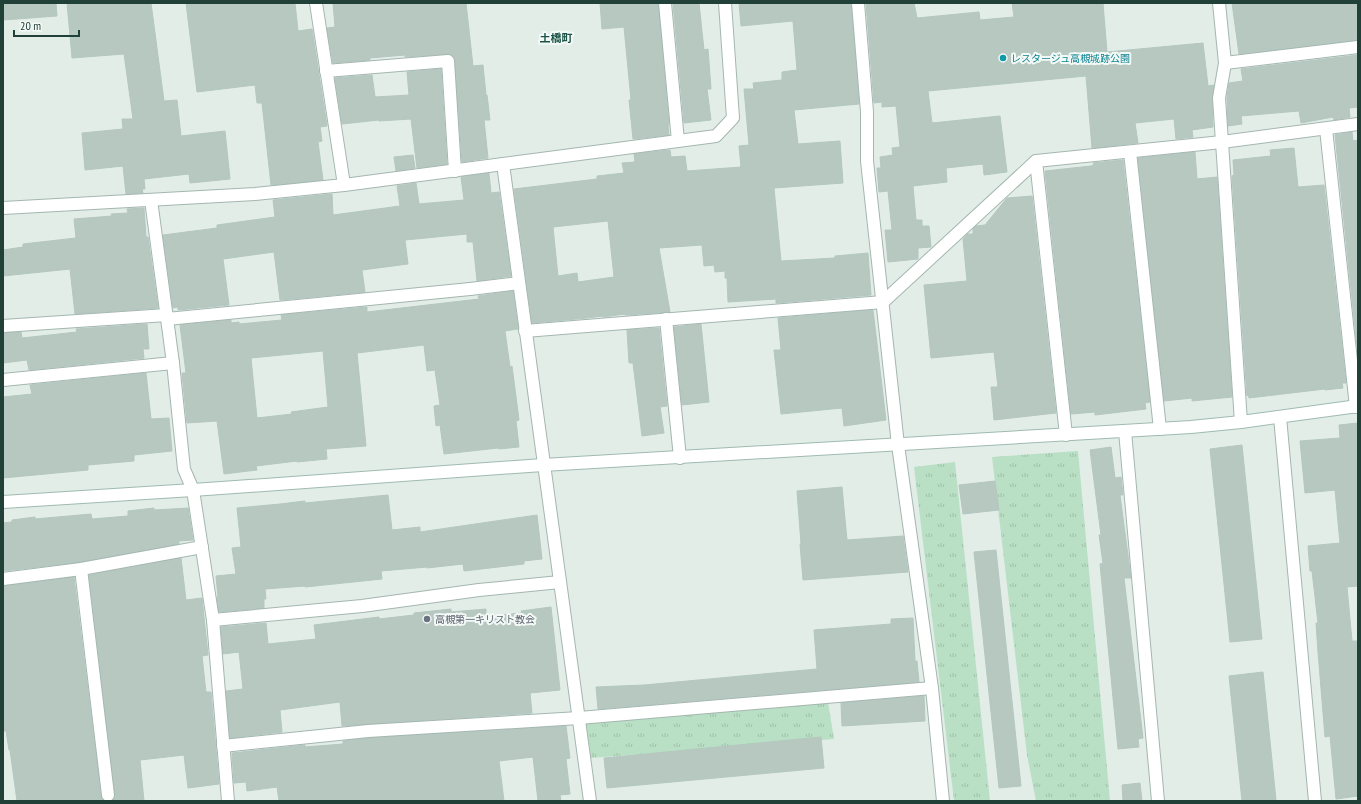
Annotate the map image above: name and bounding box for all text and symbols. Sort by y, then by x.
scale bar [14,12,79,38]
text: 20 m [20,18,41,33]
district label: 土橋町 [540,31,573,45]
place label: レスタージュ高槻城跡公園 [1011,52,1130,65]
marker: レスタージュ高槻城跡公園 [998,53,1008,63]
place label: 高槻第一キリスト教会 [435,613,535,626]
marker: 高槻第一キリスト教会 [422,614,432,624]

